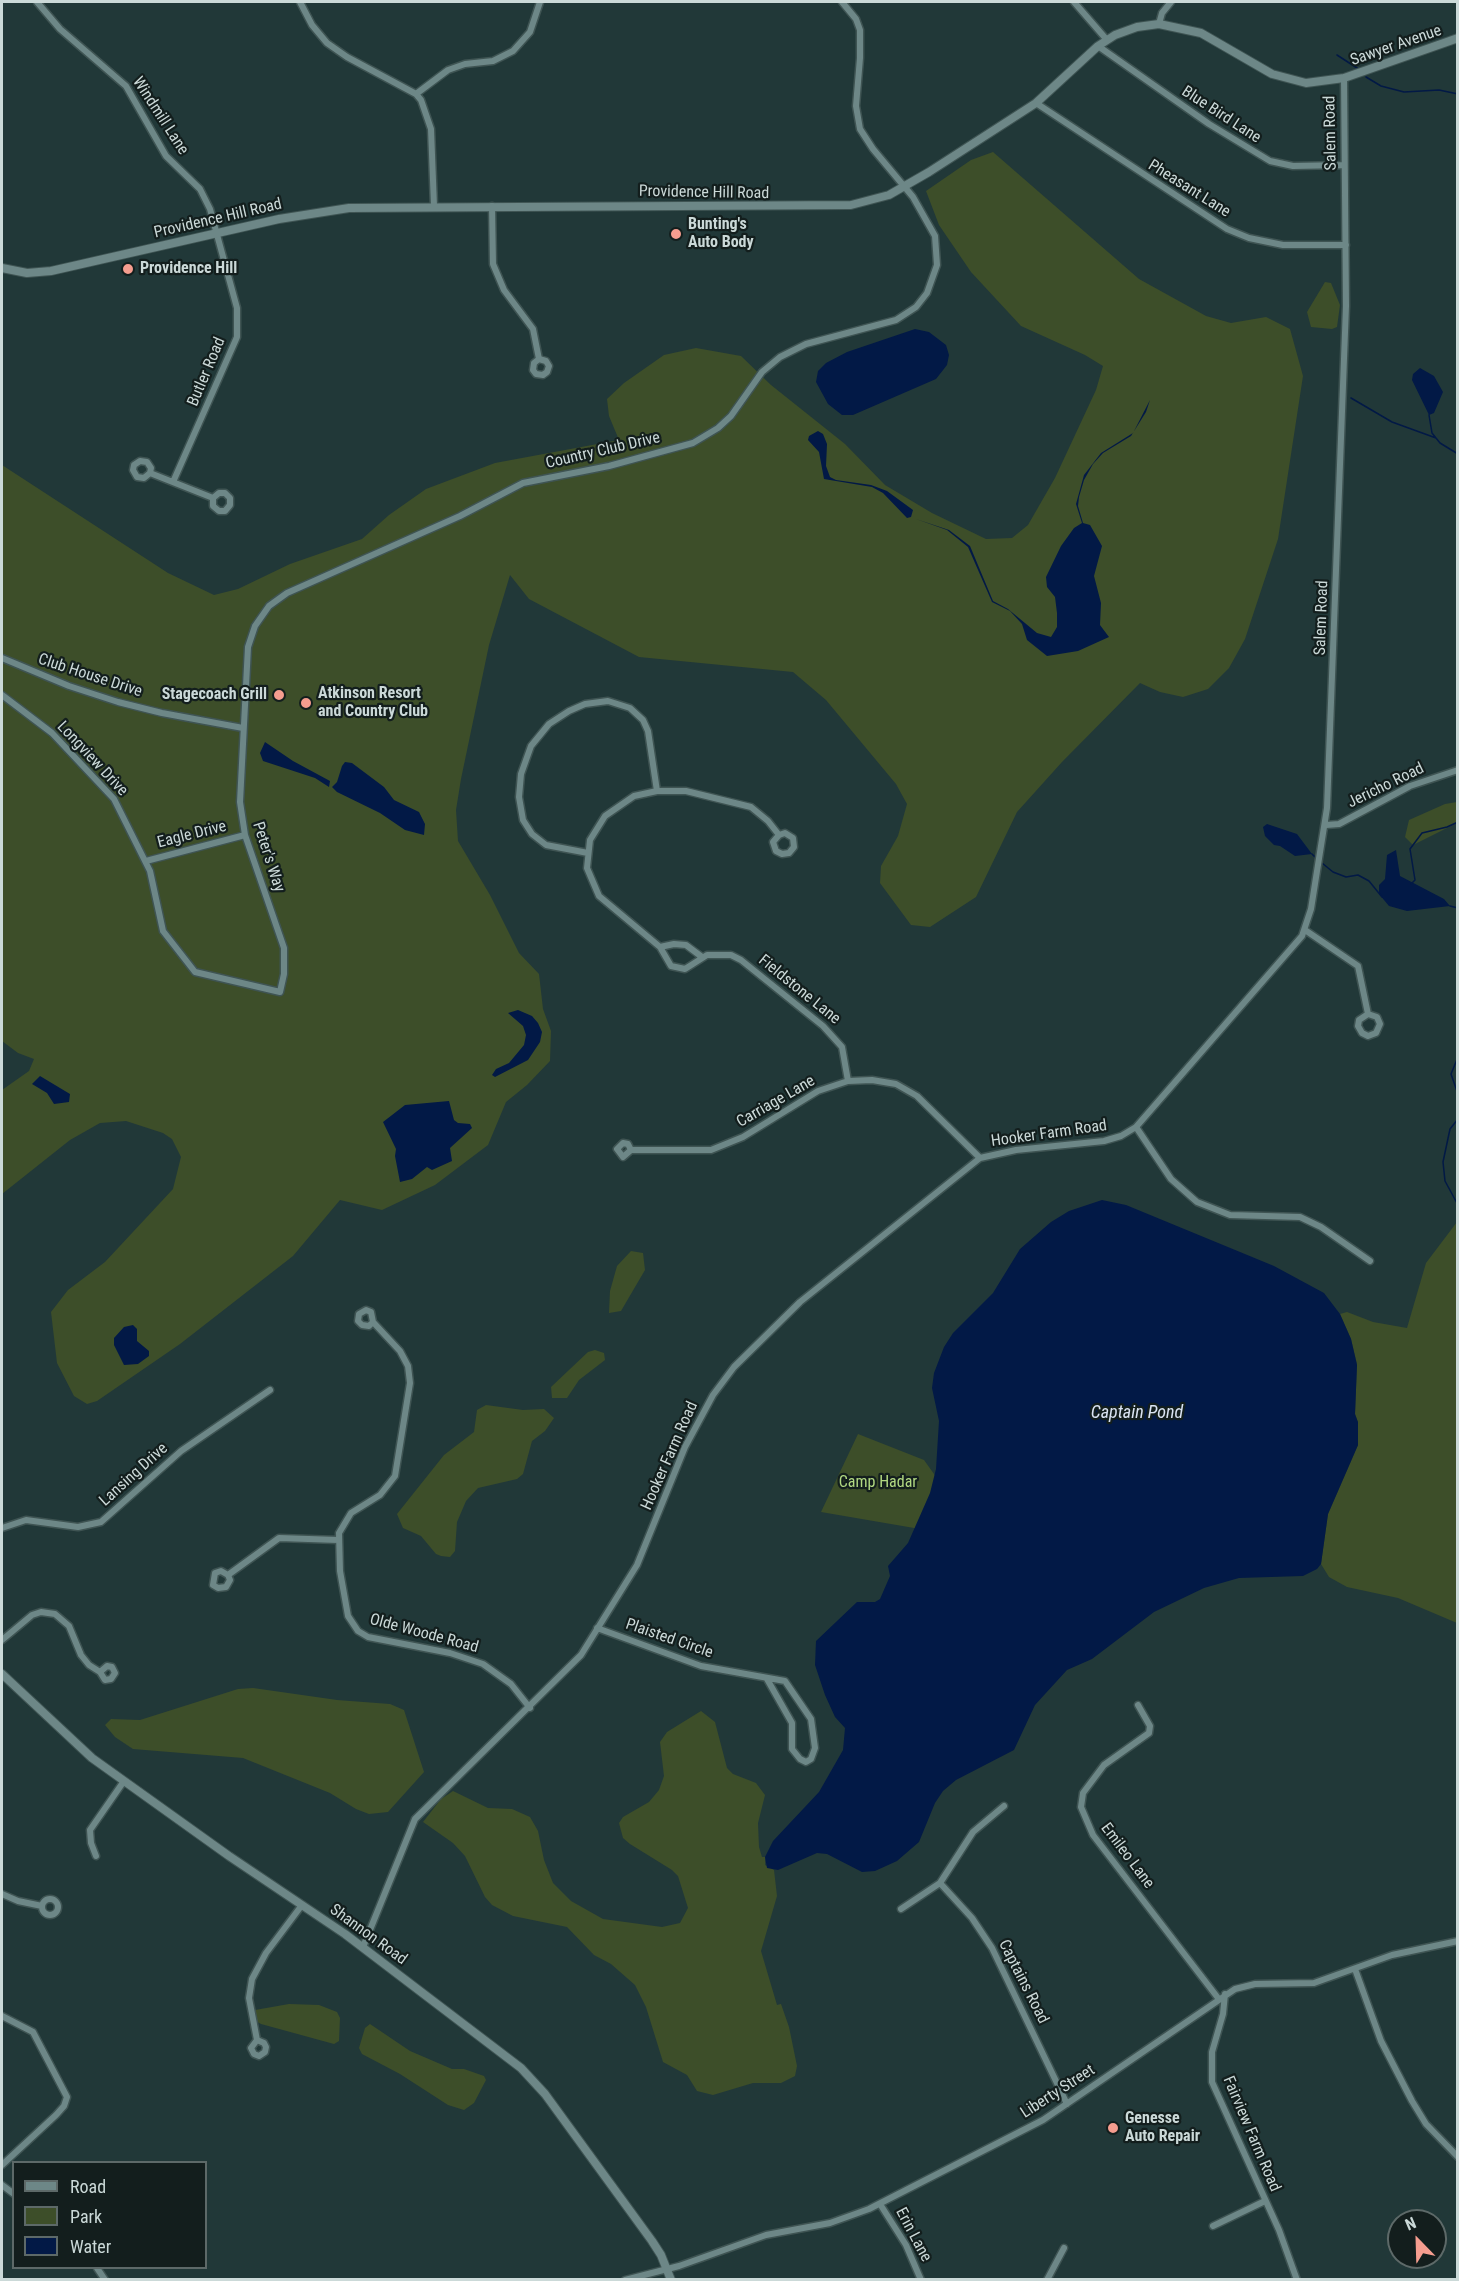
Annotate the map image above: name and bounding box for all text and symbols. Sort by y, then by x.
street label: Sawyer Avenue [1348,21,1444,71]
street label: Windmill Lane [128,74,192,158]
street label: Blue Bird Lane [1178,82,1264,148]
street label: Salem Road [1321,95,1341,171]
street label: Pheasant Lane [1144,156,1234,222]
street label: Providence Hill Road [639,182,769,204]
street label: Providence Hill Road [152,195,284,243]
place label: Bunting's Auto Body [688,215,754,253]
marker: Bunting's Auto Body [669,227,683,241]
place label: Providence Hill [140,259,237,279]
marker: Providence Hill [121,262,135,276]
street label: Butler Road [184,335,230,409]
street label: Country Club Drive [544,429,662,473]
street label: Salem Road [1311,580,1333,656]
street label: Club House Drive [36,650,144,702]
place label: Atkinson Resort and Country Club [318,684,428,722]
place label: Stagecoach Grill [162,685,267,705]
marker: Stagecoach Grill [272,688,286,702]
marker: Atkinson Resort and Country Club [299,696,313,710]
street label: Longview Drive [52,718,132,800]
street label: Jericho Road [1345,759,1427,813]
street label: Eagle Drive [156,817,228,853]
street label: Peter's Way [248,819,288,895]
street label: Fieldstone Lane [754,951,844,1029]
street label: Carriage Lane [733,1072,819,1132]
street label: Hooker Farm Road [990,1116,1108,1152]
street label: Hooker Farm Road [637,1399,703,1513]
water label: Captain Pond [1091,1402,1183,1424]
street label: Lansing Drive [96,1439,172,1511]
park label: Camp Hadar [839,1473,917,1493]
street label: Olde Woode Road [368,1610,480,1658]
street label: Plaisted Circle [623,1615,715,1663]
street label: Emileo Lane [1096,1819,1158,1893]
street label: Shannon Road [326,1901,410,1969]
street label: Captains Road [994,1937,1052,2027]
street label: Liberty Street [1017,2061,1099,2123]
street label: Fairview Farm Road [1218,2073,1284,2195]
place label: Genesse Auto Repair [1125,2109,1200,2147]
marker: Genesse Auto Repair [1106,2121,1120,2135]
legend [12,2161,207,2269]
text: Road [70,2176,106,2197]
street label: Erin Lane [891,2205,935,2265]
text: Park [70,2206,102,2227]
north arrow [1387,2209,1447,2269]
text: N [1402,2213,1419,2234]
text: Water [70,2236,111,2257]

